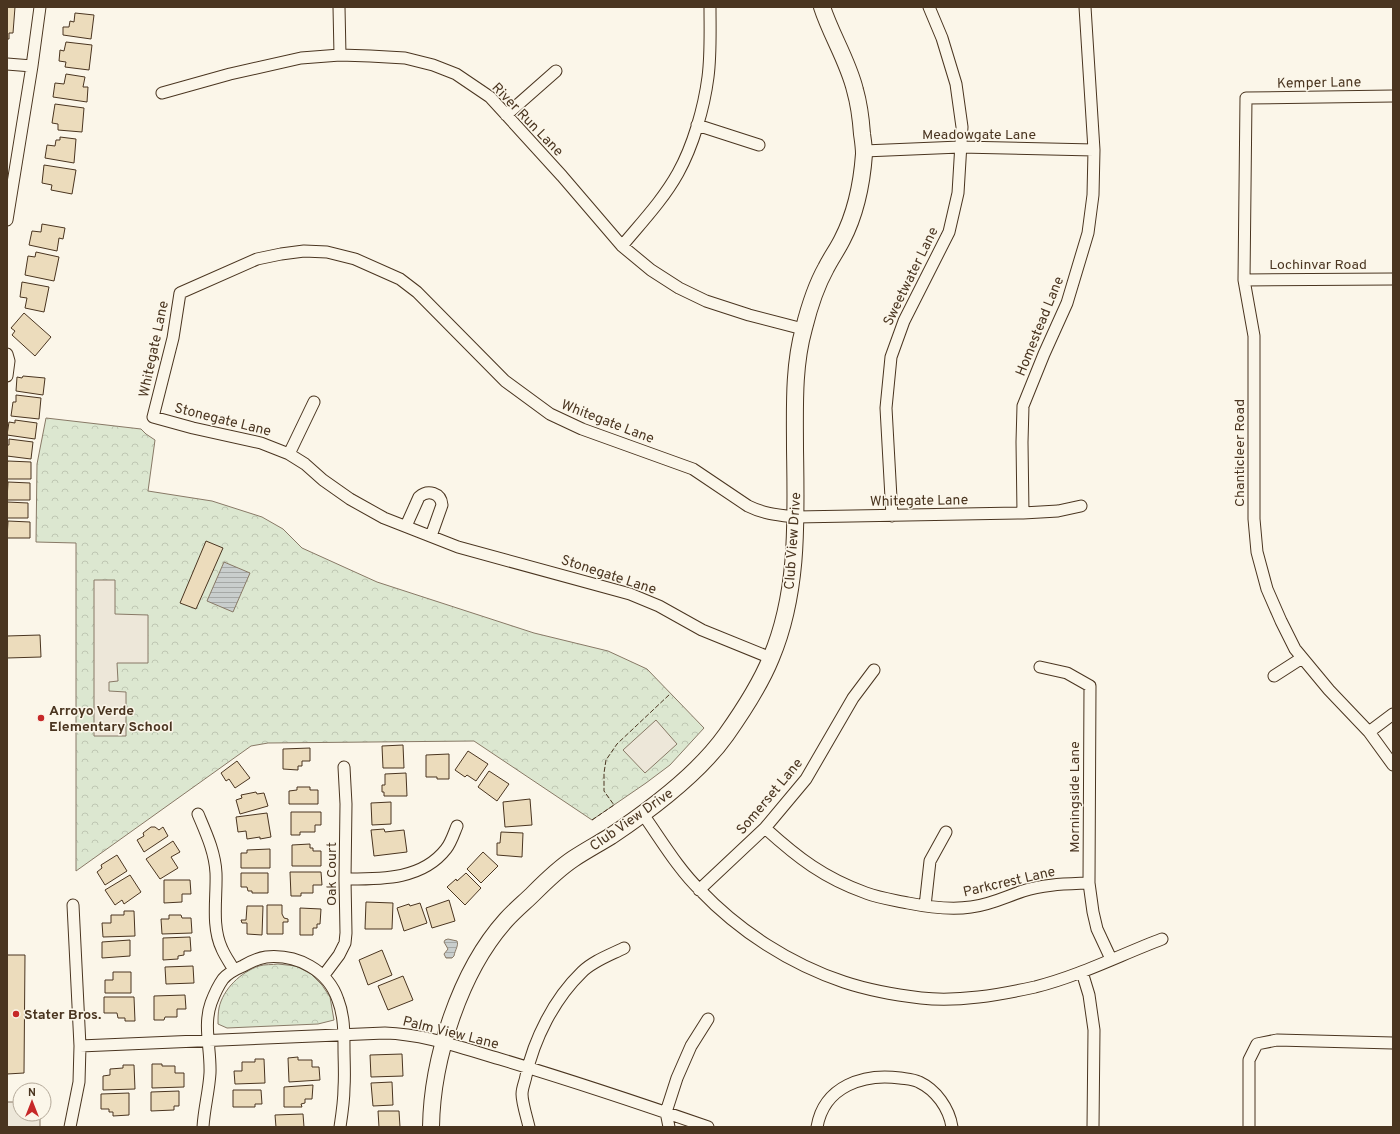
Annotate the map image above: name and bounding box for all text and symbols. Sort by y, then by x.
street label: Kemper Lane [1277,74,1361,93]
street label: River Run Lane [488,80,566,160]
street label: Meadowgate Lane [922,127,1036,144]
street label: Sweetwater Lane [880,225,943,329]
street label: Lochinvar Road [1269,257,1367,274]
street label: Homestead Lane [1013,274,1068,379]
street label: Whitegate Lane [136,299,173,399]
street label: Whitegate Lane [559,397,656,448]
street label: Chanticleer Road [1232,399,1249,507]
street label: Stonegate Lane [172,400,273,441]
street label: Club View Drive [782,492,805,590]
street label: Whitegate Lane [870,492,968,511]
street label: Stonegate Lane [559,552,658,599]
place label: Arroyo Verde Elementary School [49,703,173,736]
marker: Arroyo Verde Elementary School [36,713,46,723]
street label: Morningside Lane [1067,741,1084,853]
street label: Somerset Lane [733,755,807,839]
street label: Club View Drive [587,785,677,855]
street label: Oak Court [324,842,341,906]
street label: Parkcrest Lane [962,864,1057,901]
place label: Stater Bros. [24,1007,101,1024]
marker: Stater Bros. [11,1009,21,1019]
street label: Palm View Lane [401,1013,501,1054]
north arrow [12,1082,52,1122]
text: N [28,1086,36,1100]

